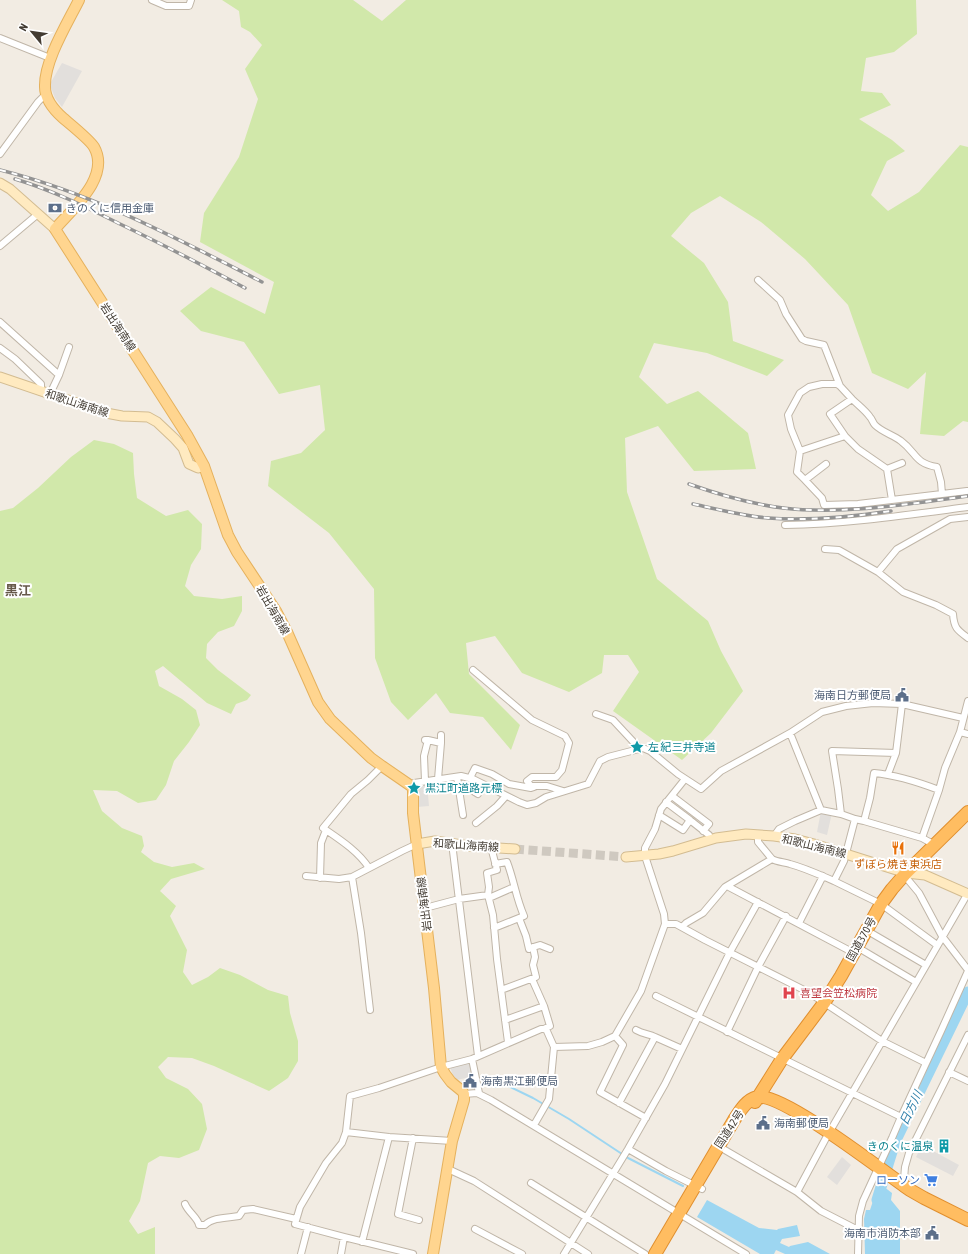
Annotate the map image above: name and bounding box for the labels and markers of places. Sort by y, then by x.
bank icon: きのくに信用金庫 [47,200,63,216]
place label: きのくに信用金庫 [66,202,154,214]
public building icon: 海南日方郵便局 [894,687,910,703]
place label: 海南日方郵便局 [814,689,891,701]
place icon: 左 紀三井寺道 [629,739,645,755]
place label: 左 紀三井寺道 [648,741,716,753]
place icon: 黒江町道路元標 [406,780,422,796]
place label: 黒江町道路元標 [425,782,502,794]
restaurant icon: ずぼら焼き東浜店 [890,840,906,856]
place label: ずぼら焼き東浜店 [854,858,942,870]
hospital icon: 喜望会笠松病院 [781,985,797,1001]
place label: 喜望会笠松病院 [800,987,877,999]
public building icon: 海南黒江郵便局 [462,1073,478,1089]
place label: 海南黒江郵便局 [481,1075,558,1087]
public building icon: 海南郵便局 [755,1115,771,1131]
place label: 海南郵便局 [774,1117,829,1129]
building icon: きのくに温泉 [936,1138,952,1154]
place label: きのくに温泉 [867,1140,934,1152]
supermarket icon: ローソン [923,1172,939,1188]
place label: ローソン [876,1174,920,1186]
public building icon: 海南市消防本部 [924,1225,940,1241]
place label: 海南市消防本部 [844,1227,921,1239]

